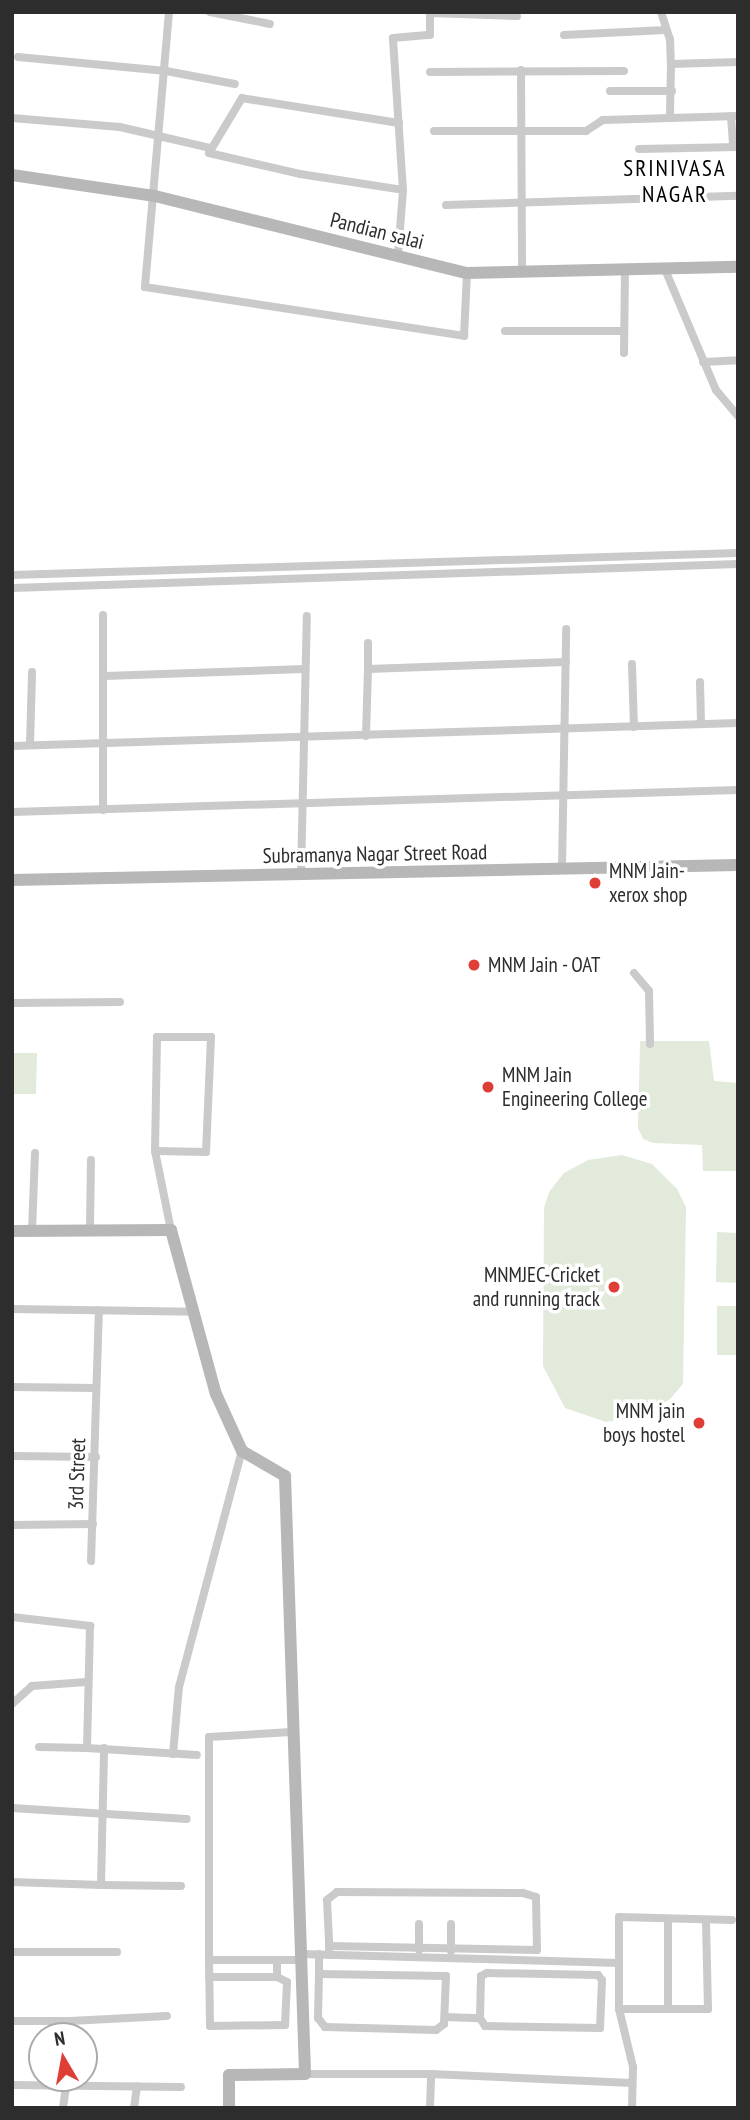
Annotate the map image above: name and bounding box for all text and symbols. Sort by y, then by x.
district label: SRINIVASA NAGAR [624,154,726,208]
street label: Pandian salai [328,207,426,255]
street label: Subramanya Nagar Street Road [263,839,487,869]
place label: MNM Jain- xerox shop [609,858,688,908]
marker: MNM Jain- xerox shop [587,875,603,891]
place label: MNM Jain - OAT [488,952,602,978]
marker: MNM Jain - OAT [466,957,482,973]
place label: MNM Jain Engineering College [502,1062,647,1112]
marker: MNM Jain Engineering College [480,1079,496,1095]
place label: MNMJEC-Cricket and running track [473,1262,600,1312]
marker: MNMJEC-Cricket and running track [606,1279,622,1295]
place label: MNM jain boys hostel [603,1398,685,1448]
marker: MNM jain boys hostel [691,1415,707,1431]
street label: 3rd Street [63,1437,91,1511]
north arrow [28,2022,98,2092]
text: N [53,2026,67,2051]

